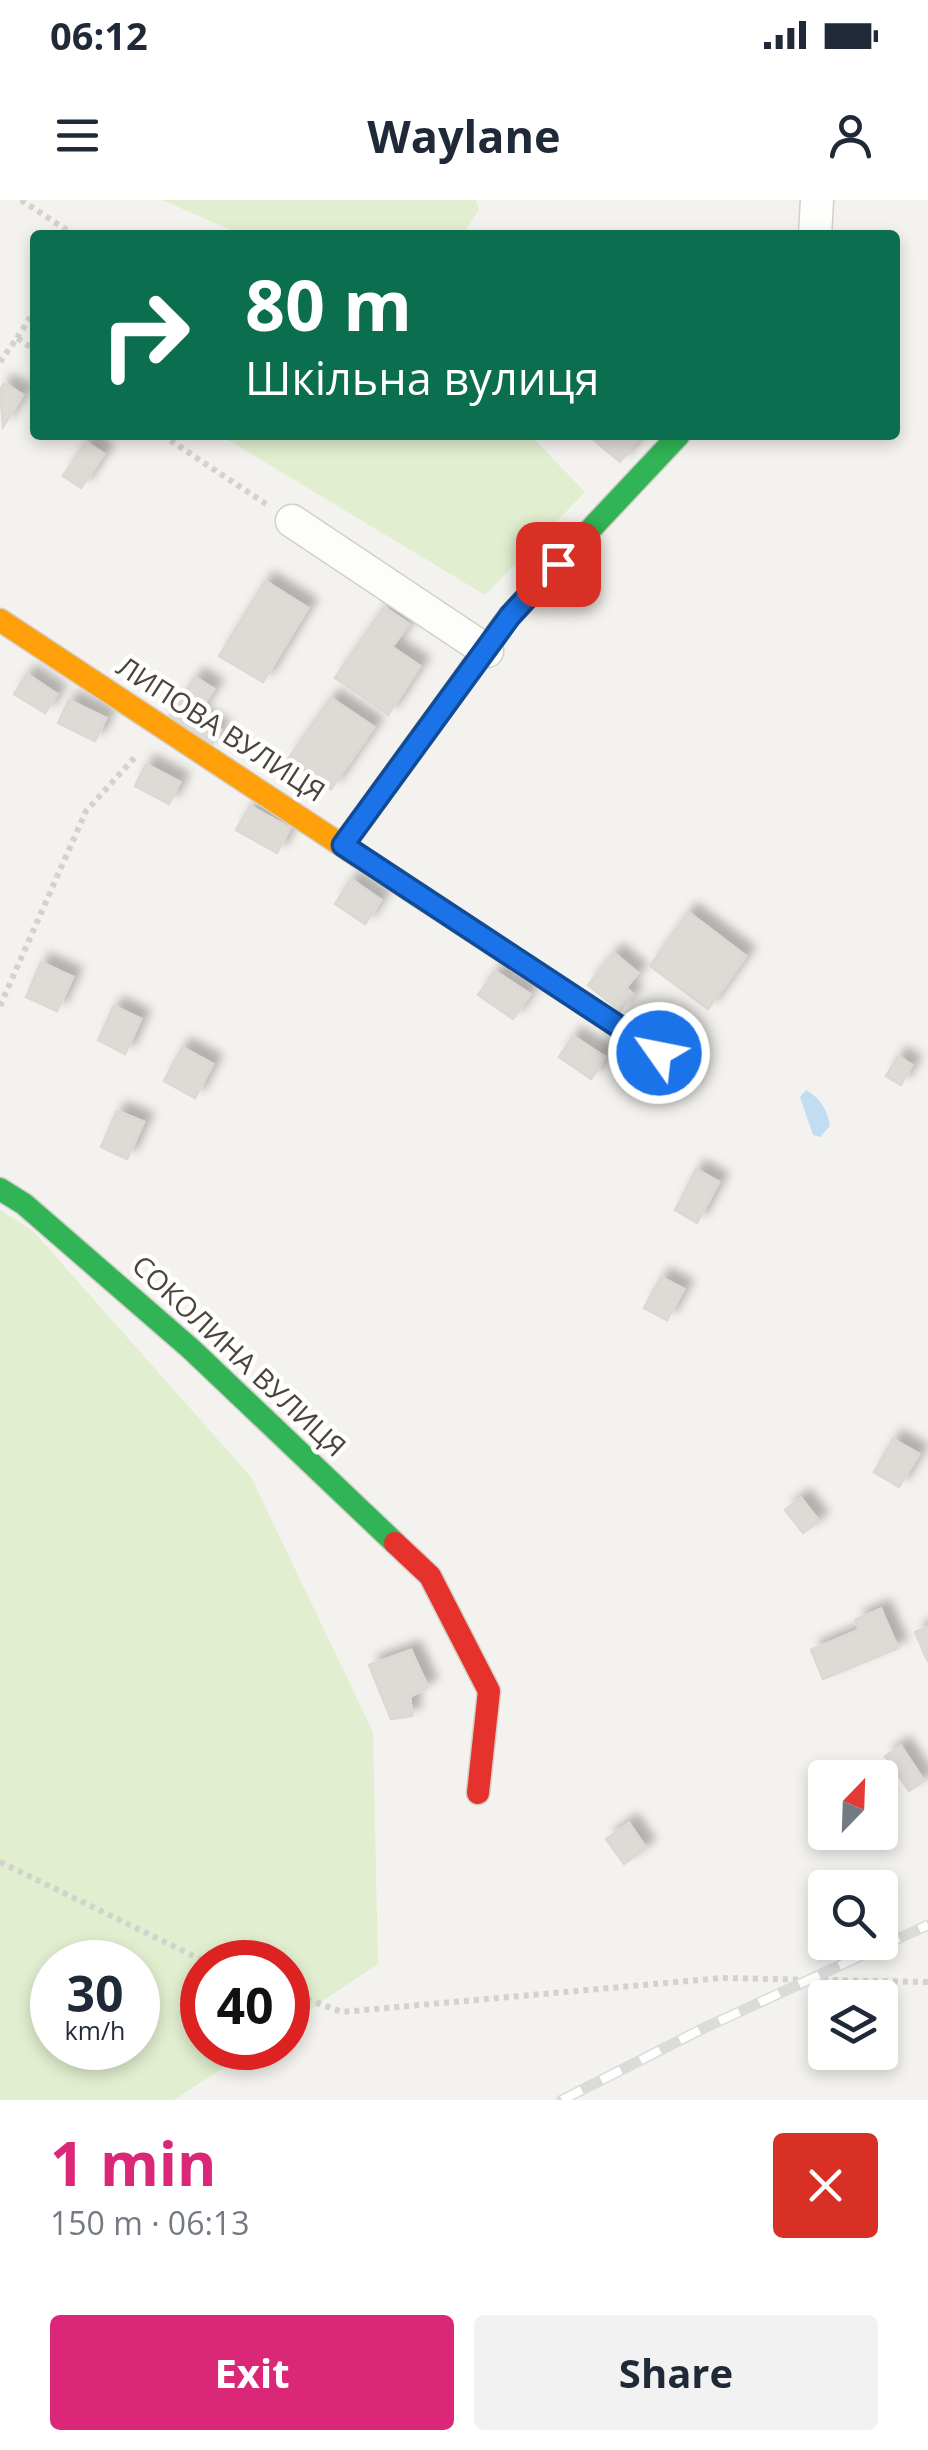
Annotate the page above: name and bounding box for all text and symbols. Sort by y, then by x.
text: 06:12 [50,9,148,61]
text: Waylane [367,105,561,166]
icon: menu [50,108,105,163]
icon: person [823,108,878,163]
text: 80 m [245,256,412,352]
icon: right [80,270,210,400]
text: Шкільна вулиця [245,347,599,408]
pin [516,522,601,607]
icon: arrive [531,537,586,592]
street label: ЛИПОВА ВУЛИЦЯ [110,647,333,810]
position arrow [607,1001,711,1105]
street label: СОКОЛИНА ВУЛИЦЯ [124,1246,355,1464]
north arrow [808,1760,898,1850]
map controls [808,1760,898,2070]
button: search [808,1870,898,1960]
speed limit sign: 40 [180,1940,310,2070]
text: 30 [66,1959,124,2027]
button: layers [808,1980,898,2070]
text: km/h [65,2013,125,2047]
text: 1 min [50,2122,217,2204]
button: close [773,2133,878,2238]
text: 150 m · 06:13 [50,2201,249,2244]
button: Exit [50,2315,454,2430]
button: Share [474,2315,878,2430]

